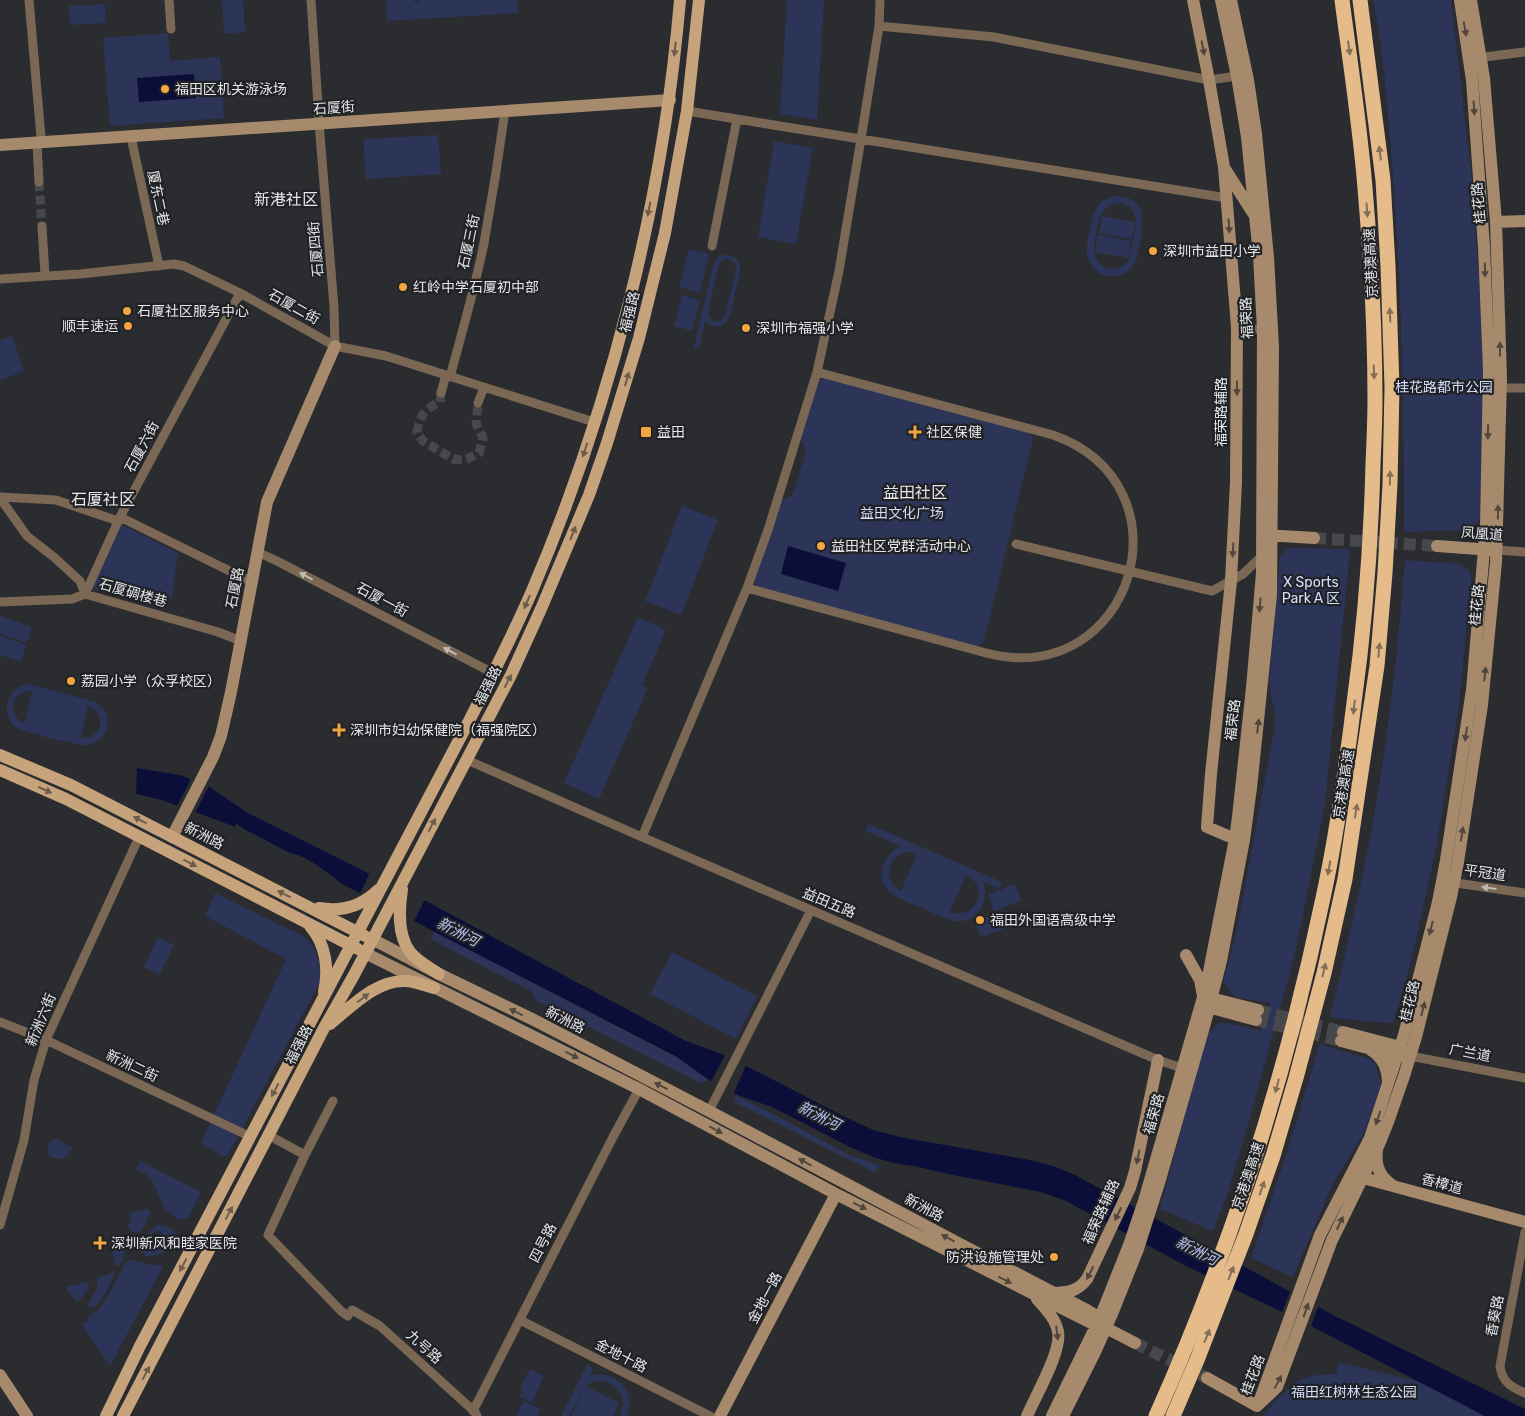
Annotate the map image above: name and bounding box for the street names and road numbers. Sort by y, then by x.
street label: 石厦街 [312,98,356,118]
street label: 厦东二巷 [144,169,172,227]
street label: 桂花路 [1469,181,1489,225]
street label: 石厦三街 [455,213,483,271]
street label: 石厦四街 [305,220,327,278]
street label: 京港澳高速 [1361,228,1381,298]
street label: 石厦二街 [265,286,323,328]
street label: 福强路 [617,290,643,334]
street label: 福荣路 [1237,297,1257,339]
street label: 福荣路辅路 [1213,377,1230,447]
street label: 石厦六街 [121,418,163,476]
street label: 凤凰道 [1460,524,1504,544]
street label: 石厦路 [223,566,247,610]
street label: 石厦碉楼巷 [97,575,169,611]
street label: 石厦一街 [353,579,411,621]
street label: 桂花路 [1466,583,1488,627]
street label: 福强路 [471,663,505,709]
street label: 福荣路 [1222,698,1244,742]
street label: 京港澳高速 [1330,748,1358,820]
street label: 新洲路 [181,819,227,853]
street label: 平冠道 [1463,862,1507,884]
street label: 益田五路 [800,884,858,922]
street label: 桂花路 [1397,979,1423,1023]
street label: 新洲六街 [22,991,60,1049]
street label: 新洲路 [542,1003,588,1037]
street label: 福强路 [282,1022,316,1068]
street label: 广兰道 [1448,1041,1492,1065]
street label: 新洲二街 [103,1046,161,1086]
street label: 福荣路 [1140,1091,1168,1137]
street label: 京港澳高速 [1229,1140,1267,1212]
street label: 香樟道 [1420,1170,1464,1198]
street label: 福荣路辅路 [1079,1177,1123,1247]
street label: 新洲路 [901,1191,947,1225]
street label: 四号路 [526,1220,560,1266]
street label: 金地一路 [744,1269,786,1327]
street label: 香葵路 [1483,1294,1507,1338]
street label: 九号路 [403,1327,445,1367]
street label: 金地十路 [592,1336,650,1376]
street label: 桂花路 [1238,1352,1268,1398]

